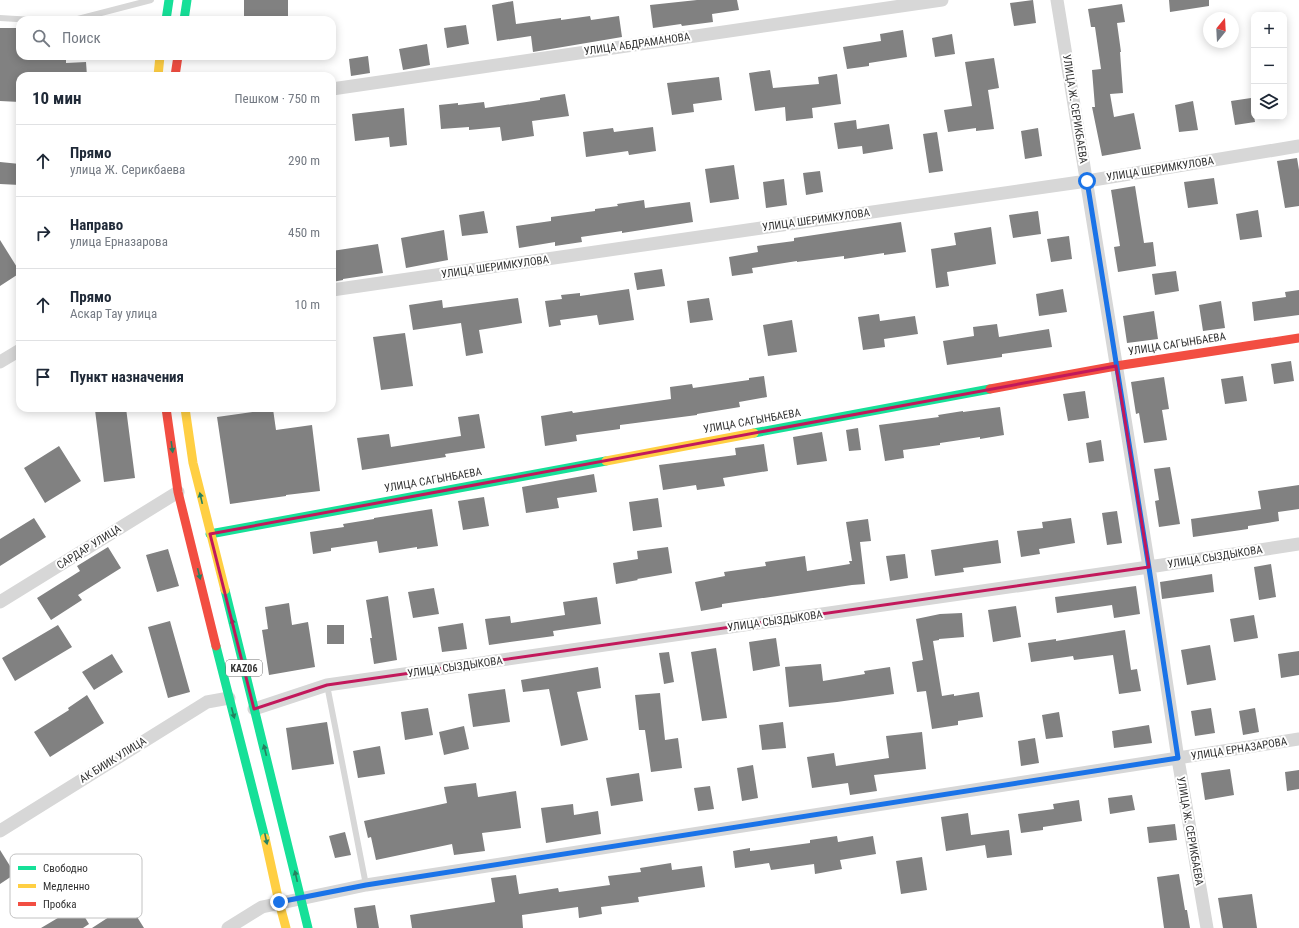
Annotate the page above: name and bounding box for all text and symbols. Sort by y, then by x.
north arrow [1203,12,1239,48]
map controls [1251,12,1287,120]
button: + [1251,12,1287,48]
search box [16,16,336,60]
icon: search [30,27,52,49]
text: Поиск [62,29,101,47]
street label: УЛИЦА АБДРАМАНОВА [583,30,692,58]
button: − [1251,48,1287,84]
street label: УЛИЦА Ж. СЕРИКБАЕВА [1060,53,1090,165]
button: layers [1251,84,1287,120]
text: 10 мин [32,88,81,108]
text: Пешком · 750 m [234,91,320,106]
text: Прямо [70,144,111,162]
icon: ahead [32,150,54,172]
text: 290 m [288,153,320,168]
street label: УЛИЦА ШЕРИМКУЛОВА [1105,154,1215,184]
text: улица Ж. Серикбаева [70,162,185,177]
route start [1078,172,1096,190]
street label: УЛИЦА ШЕРИМКУЛОВА [761,206,871,234]
text: Направо [70,216,123,234]
icon: right [32,222,54,244]
text: 450 m [288,225,320,240]
text: улица Ерназарова [70,234,168,249]
street label: УЛИЦА ШЕРИМКУЛОВА [440,253,550,281]
text: Прямо [70,288,111,306]
icon: ahead [32,294,54,316]
text: 10 m [294,297,320,312]
text: Аскар Тау улица [70,306,157,321]
street label: УЛИЦА САГЫНБАЕВА [1127,330,1227,358]
icon: arrive [32,366,54,388]
text: Пункт назначения [70,368,184,386]
street label: УЛИЦА САГЫНБАЕВА [702,406,802,436]
one-way arrow [169,441,175,453]
street label: УЛИЦА САГЫНБАЕВА [383,465,483,495]
one-way arrow [198,492,204,504]
street label: САРДАР УЛИЦА [54,522,124,572]
street label: УЛИЦА СЫЗДЫКОВА [1167,543,1264,571]
one-way arrow [196,568,202,580]
street label: УЛИЦА СЫЗДЫКОВА [727,608,824,634]
one-way arrow [230,618,236,630]
street label: УЛИЦА СЫЗДЫКОВА [407,654,504,680]
road number: KАZ06 [226,660,262,676]
one-way arrow [230,708,236,720]
street label: АК БИИК УЛИЦА [77,734,149,786]
street label: УЛИЦА ЕРНАЗАРОВА [1190,735,1289,763]
one-way arrow [262,744,268,756]
street label: УЛИЦА Ж. СЕРИКБАЕВА [1174,775,1206,887]
one-way arrow [263,833,269,845]
legend [10,854,142,918]
text: Свободно [43,862,88,875]
one-way arrow [293,870,299,883]
text: Медленно [43,880,90,893]
route end [270,893,288,911]
text: Пробка [43,898,77,911]

